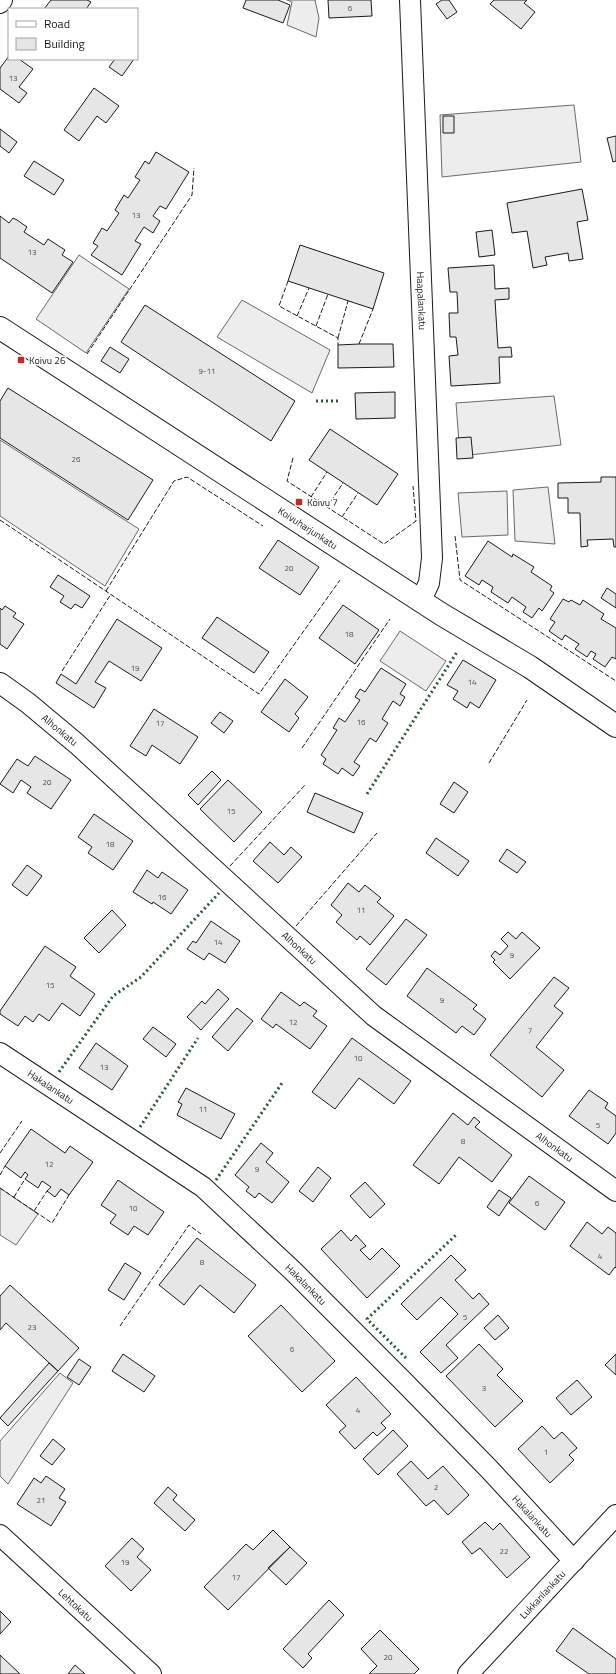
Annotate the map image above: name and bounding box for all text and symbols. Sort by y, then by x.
house number: 6 [348,2,353,14]
legend [8,8,138,60]
text: Road [44,14,70,33]
text: Building [44,34,85,53]
house number: 13 [9,72,17,84]
house number: 13 [132,209,140,221]
house number: 13 [28,246,36,258]
street label: Haapalankatu [413,271,430,330]
place label: Koivu 26 [29,353,66,368]
marker: Koivu 26 [16,355,26,365]
house number: 9-11 [199,365,215,377]
house number: 26 [72,453,81,465]
place label: Koivu 7 [307,495,338,510]
marker: Koivu 7 [294,497,304,507]
street label: Koivuharjunkatu [275,503,340,553]
house number: 20 [285,562,294,574]
house number: 18 [345,628,354,640]
house number: 19 [131,662,140,674]
house number: 14 [468,676,477,688]
street label: Alhonkatu [38,711,81,750]
house number: 16 [357,716,366,728]
house number: 17 [156,717,164,729]
house number: 20 [43,776,52,788]
house number: 15 [227,805,236,817]
house number: 18 [106,838,115,850]
house number: 16 [158,891,167,903]
house number: 11 [357,904,365,916]
street label: Alhonkatu [278,928,320,968]
house number: 14 [214,936,223,948]
house number: 9 [510,949,515,961]
house number: 15 [46,979,55,991]
house number: 9 [440,994,445,1006]
house number: 12 [289,1016,297,1028]
house number: 7 [528,1024,532,1036]
house number: 10 [354,1052,363,1064]
house number: 13 [100,1061,108,1073]
street label: Hakalankatu [24,1066,77,1108]
house number: 11 [199,1103,207,1115]
house number: 5 [596,1119,601,1131]
street label: Alhonkatu [533,1128,576,1166]
house number: 8 [461,1135,466,1147]
house number: 12 [45,1158,53,1170]
house number: 9 [255,1163,260,1175]
house number: 6 [535,1197,540,1209]
house number: 10 [129,1202,138,1214]
house number: 4 [598,1250,603,1262]
house number: 8 [200,1256,205,1268]
street label: Hakalankatu [282,1261,330,1309]
house number: 5 [463,1311,468,1323]
house number: 23 [28,1321,36,1333]
house number: 6 [290,1343,295,1355]
house number: 3 [482,1382,486,1394]
house number: 4 [356,1404,361,1416]
house number: 1 [544,1446,548,1458]
house number: 2 [434,1481,438,1493]
street label: Hakalankatu [509,1492,556,1541]
house number: 21 [37,1494,45,1506]
house number: 22 [500,1545,508,1557]
house number: 19 [121,1556,130,1568]
street label: Lukkarilankatu [516,1567,569,1622]
house number: 17 [232,1571,240,1583]
street label: Lehtokatu [55,1585,96,1625]
house number: 20 [384,1651,393,1663]

